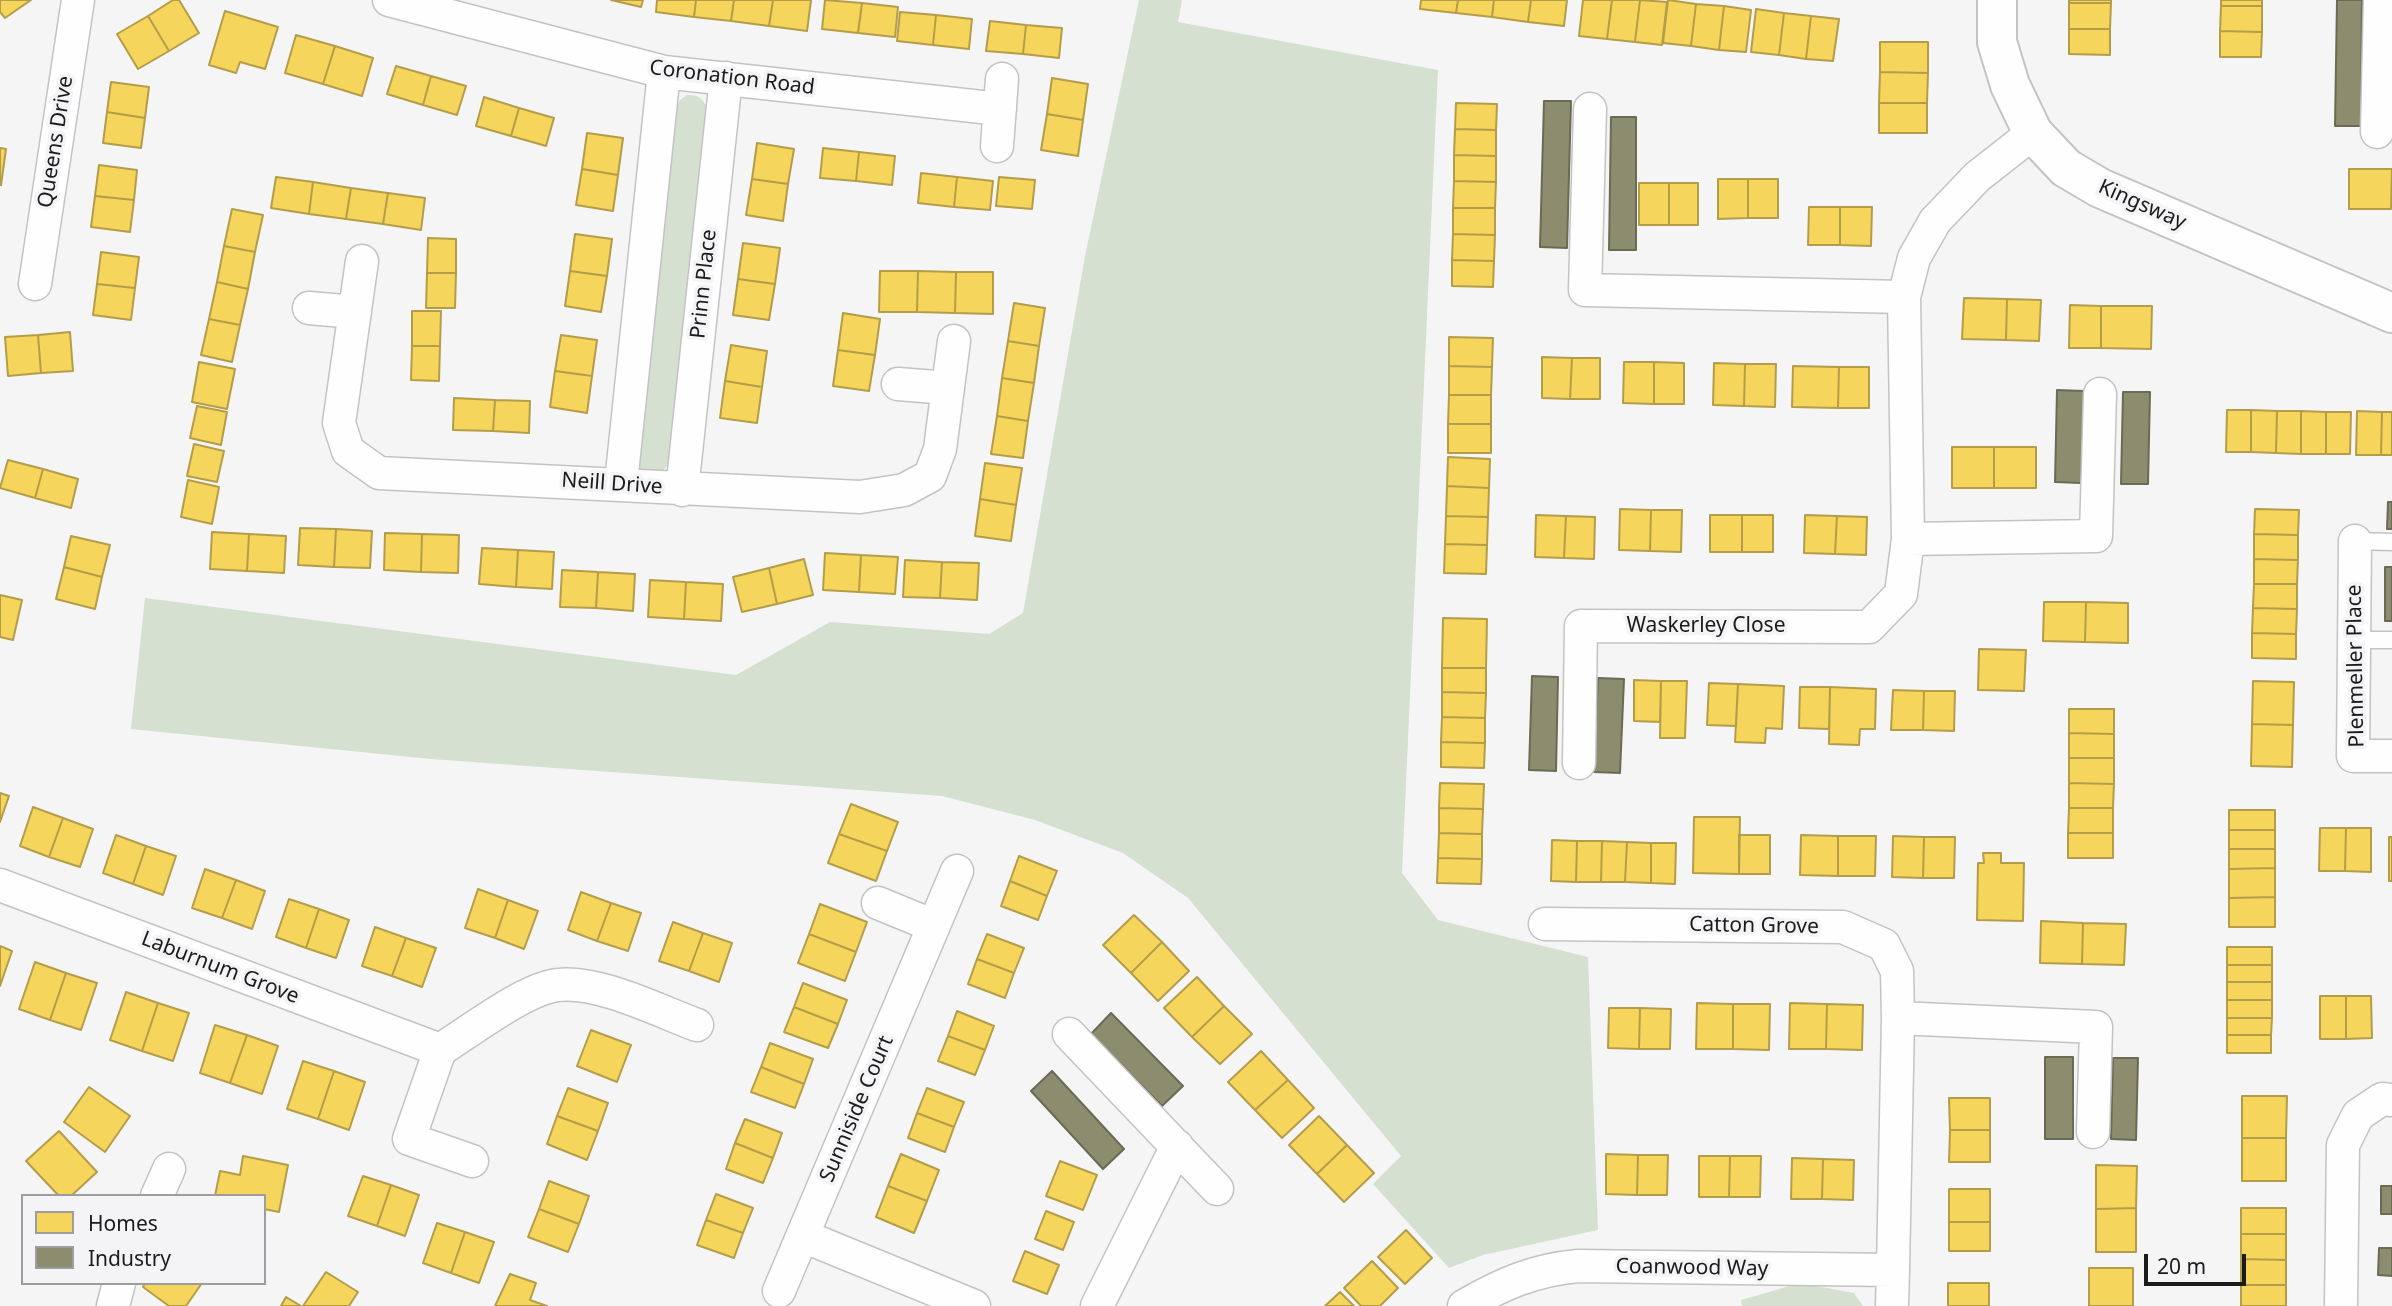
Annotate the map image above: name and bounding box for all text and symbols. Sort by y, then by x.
street label: Coronation Road [648,55,816,101]
street label: Queens Drive [33,74,79,210]
street label: Kingsway [2094,175,2190,235]
street label: Prinn Place [686,228,722,340]
street label: Neill Drive [561,468,663,500]
street label: Plenmeller Place [2342,584,2370,748]
street label: Waskerley Close [1627,613,1785,639]
street label: Catton Grove [1689,912,1819,940]
street label: Laburnum Grove [138,926,302,1010]
street label: Sunniside Court [815,1032,899,1186]
legend [21,1194,266,1285]
text: Homes [88,1209,158,1237]
scale bar [2147,1240,2248,1284]
text: Industry [88,1244,171,1272]
text: 20 m [2157,1252,2206,1280]
street label: Coanwood Way [1615,1254,1769,1282]

